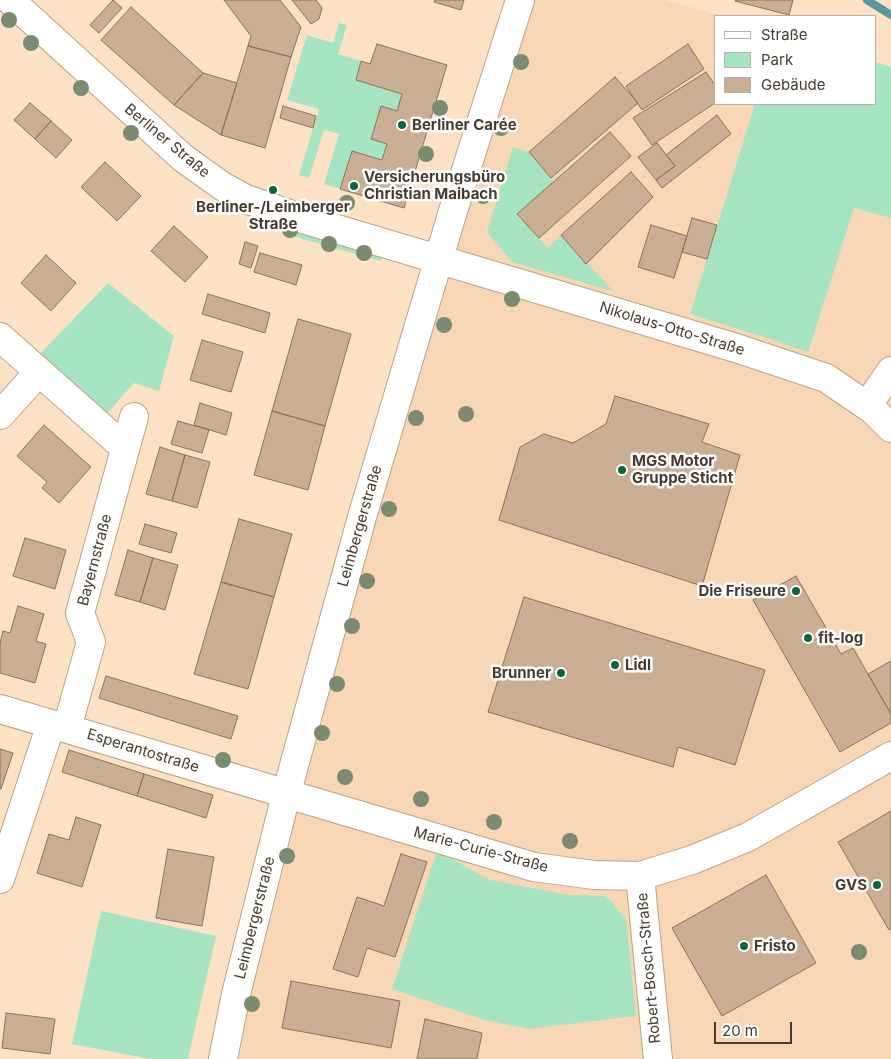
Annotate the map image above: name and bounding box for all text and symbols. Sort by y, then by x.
legend [714,15,876,105]
text: Straße [761,25,808,44]
text: Park [761,50,793,69]
text: Gebäude [761,75,826,94]
street label: Berliner Straße [121,100,213,182]
place label: Berliner Carée [412,116,517,134]
marker: Berliner Carée [396,119,408,131]
place label: Versicherungsbüro Christian Maibach [364,168,505,203]
marker: Versicherungsbüro Christian Maibach [348,180,360,192]
marker: Berliner-/Leimberger Straße [267,184,279,196]
place label: Berliner-/Leimberger Straße [196,198,350,233]
street label: Nikolaus-Otto-Straße [597,298,747,360]
place label: MGS Motor Gruppe Sticht [632,452,733,487]
street label: Leimbergerstraße [334,463,386,589]
marker: MGS Motor Gruppe Sticht [616,464,628,476]
street label: Bayernstraße [74,512,116,608]
place label: Die Friseure [698,582,786,600]
marker: Die Friseure [790,585,802,597]
place label: fit-log [818,629,863,647]
marker: fit-log [802,632,814,644]
place label: Lidl [625,656,651,674]
marker: Lidl [609,659,621,671]
place label: Brunner [492,664,551,682]
marker: Brunner [555,667,567,679]
street label: Esperantostraße [85,725,201,777]
street label: Marie-Curie-Straße [412,823,550,877]
street label: Leimbergerstraße [231,855,279,981]
place label: GVS [835,876,867,894]
marker: GVS [871,879,883,891]
street label: Robert-Bosch-Straße [633,892,665,1044]
place label: Fristo [754,937,796,955]
marker: Fristo [738,940,750,952]
scale bar [716,1012,794,1044]
text: 20 m [722,1021,758,1040]

